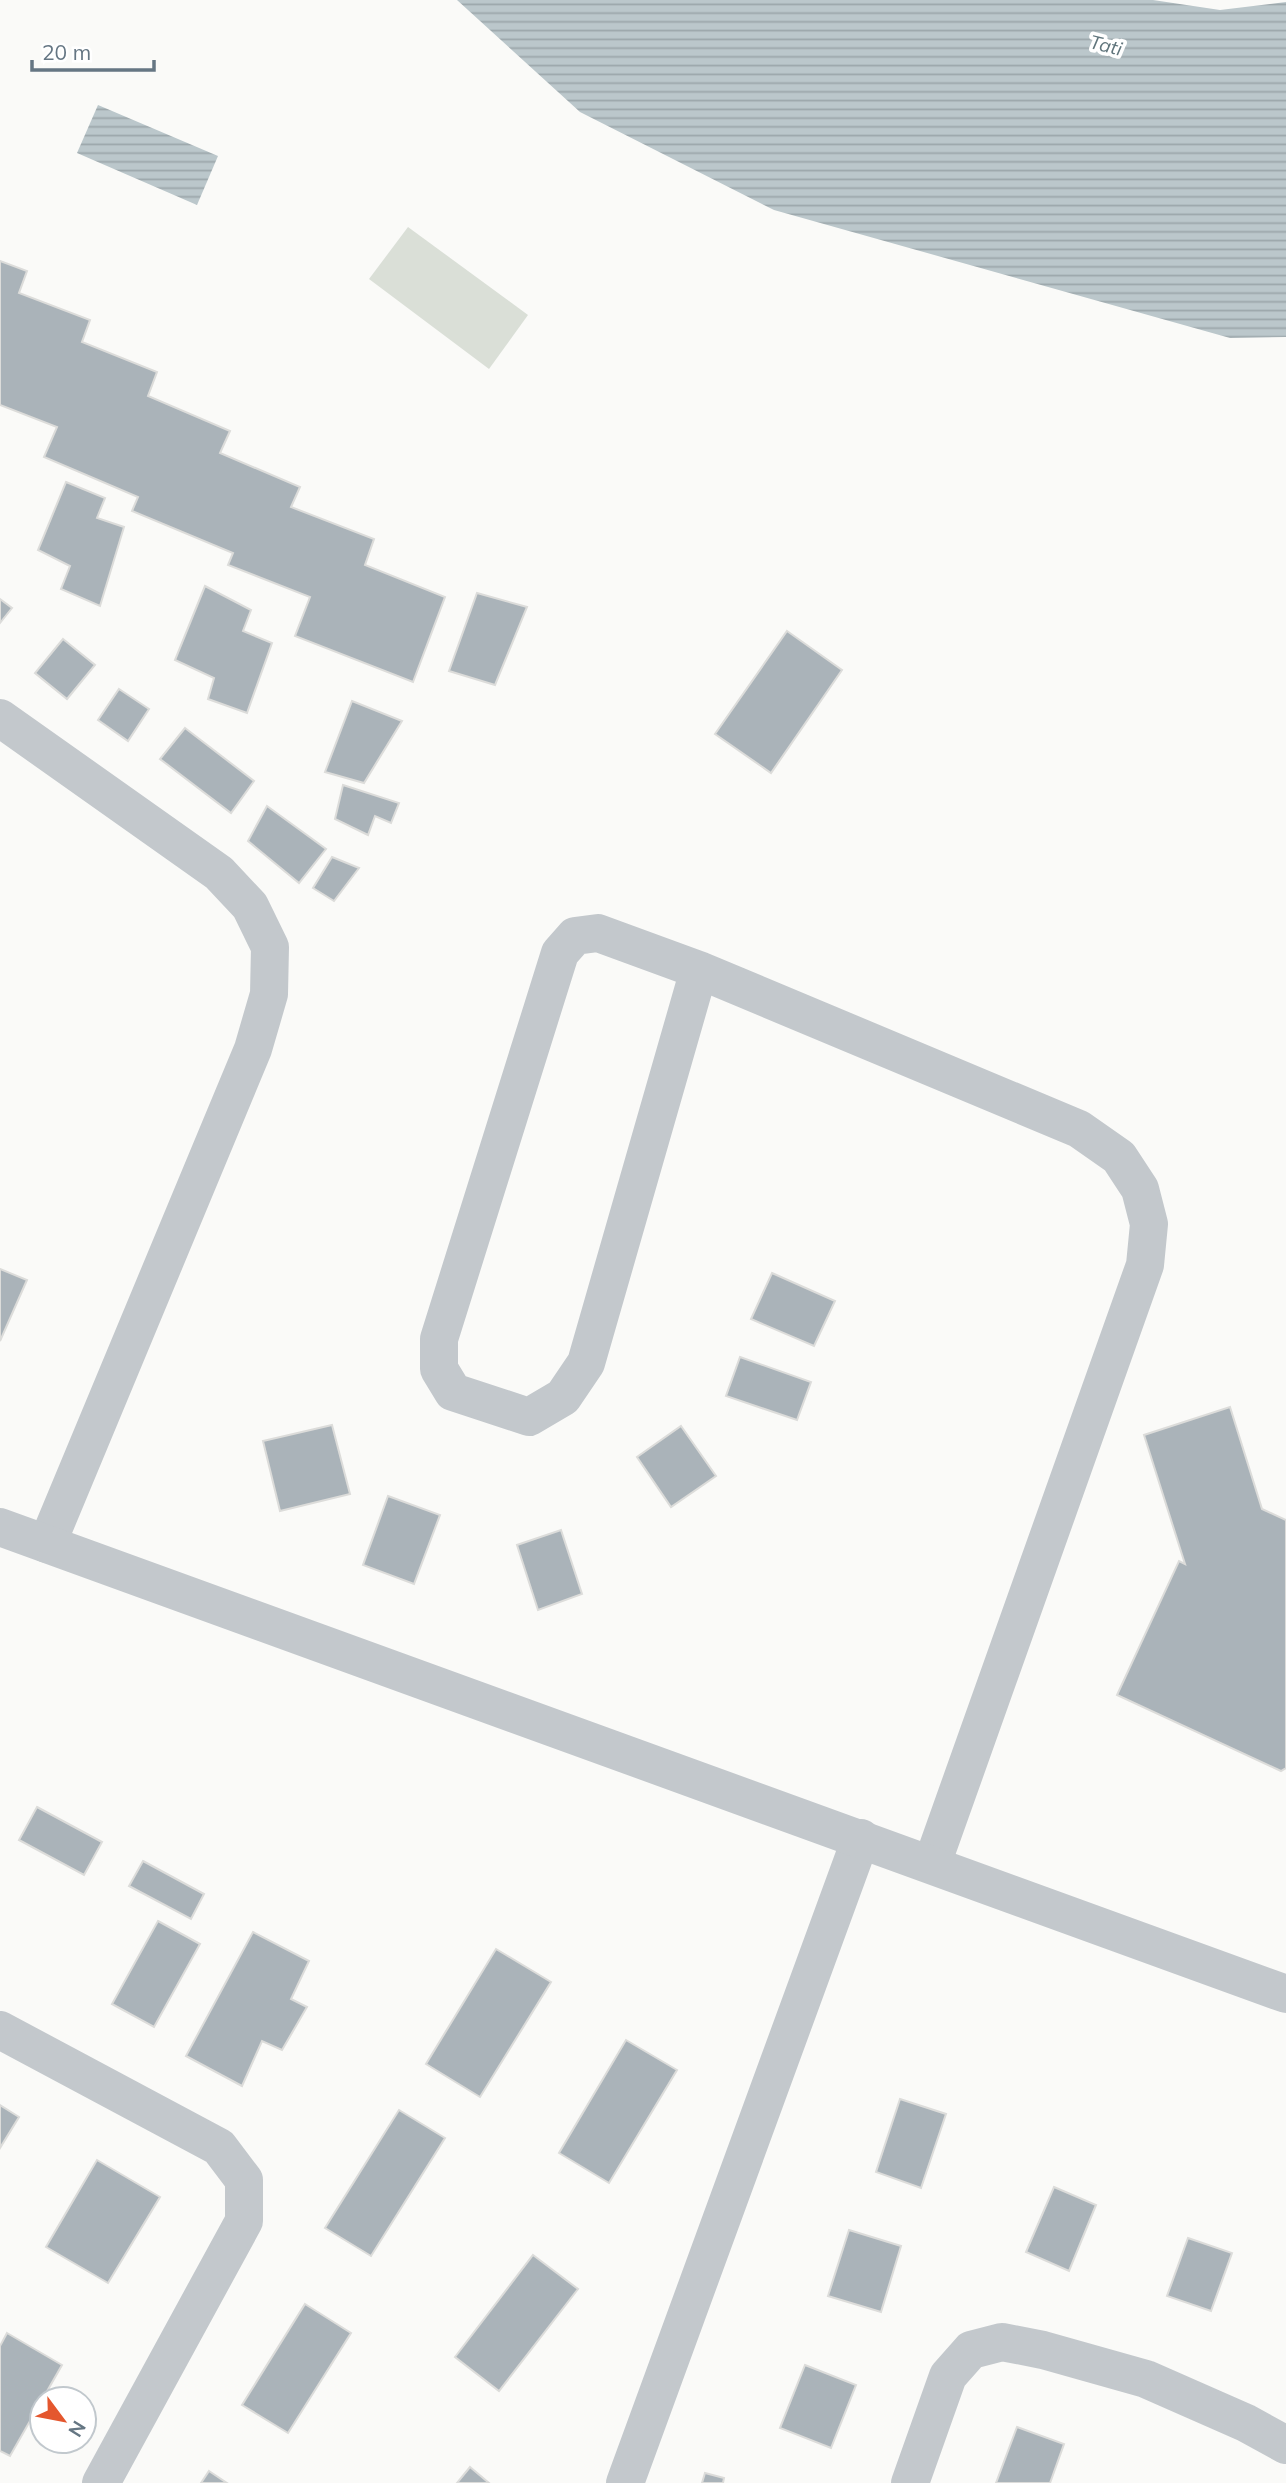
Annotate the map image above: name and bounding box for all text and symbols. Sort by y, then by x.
scale bar [32,28,154,72]
water label: Tati [1087,29,1125,61]
text: 20 m [42,39,91,65]
north arrow [28,2385,98,2455]
text: N [63,2417,91,2441]

